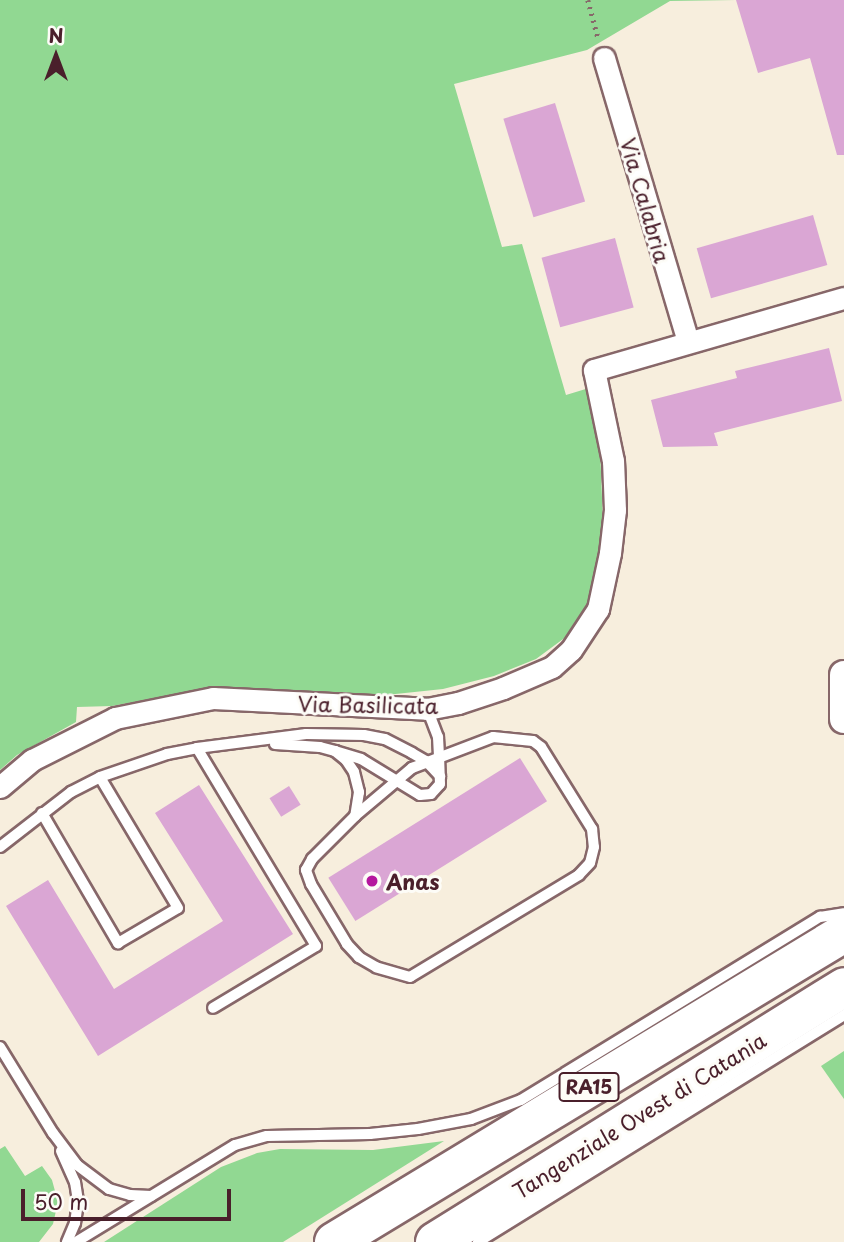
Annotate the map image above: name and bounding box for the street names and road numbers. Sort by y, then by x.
street label: Via Calabria [616,135,676,265]
street label: Via Basilicata [298,690,438,718]
street label: Tangenziale Ovest di Catania [507,1026,771,1204]
road number: RA15 [558,1072,620,1102]

